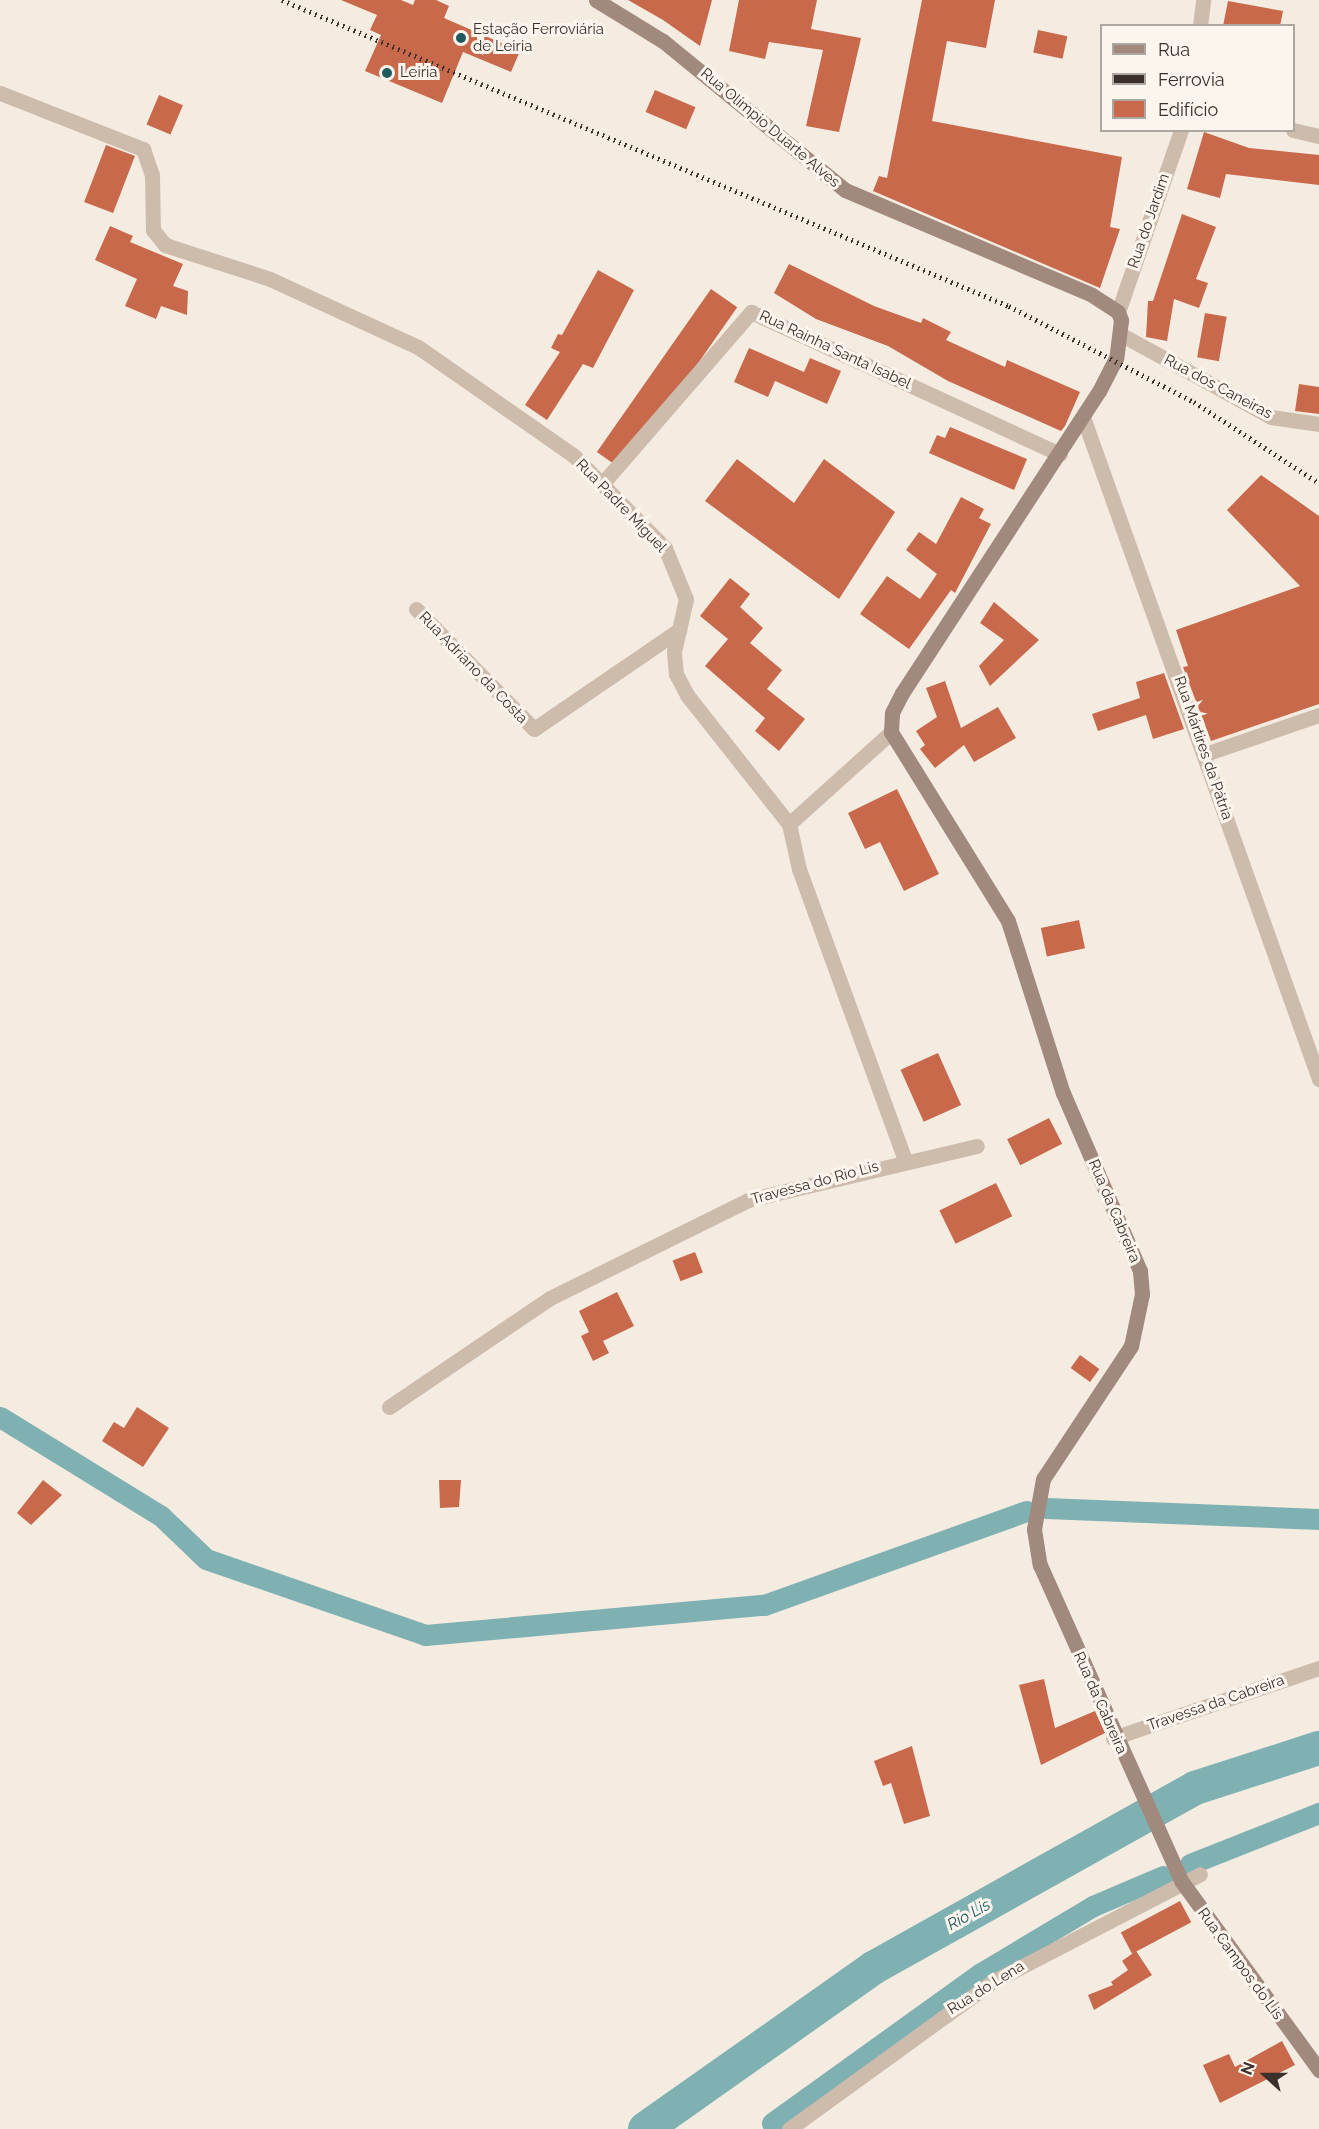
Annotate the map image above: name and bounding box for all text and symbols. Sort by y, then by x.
place label: Estação Ferroviária de Leiria [473,20,604,55]
legend [1100,24,1295,132]
marker: Estação Ferroviária de Leiria [454,31,468,45]
text: Rua [1158,39,1190,60]
marker: Leiria [378,64,396,82]
place label: Leiria [400,64,437,82]
street label: Rua Olímpio Duarte Alves [697,64,843,192]
text: Ferrovia [1158,69,1225,90]
text: Edifício [1158,99,1218,120]
street label: Rua do Jardim [1124,171,1174,271]
street label: Rua Rainha Santa Isabel [756,307,914,393]
street label: Rua dos Caneiras [1161,351,1275,423]
street label: Rua Padre Miguel [572,456,670,556]
street label: Rua Adriano da Costa [415,608,531,728]
street label: Rua Mártires da Pátria [1170,674,1236,822]
street label: Travessa do Rio Lis [749,1157,881,1209]
street label: Rua da Cabreira [1084,1157,1144,1265]
street label: Rua da Cabreira [1069,1649,1131,1757]
street label: Travessa da Cabreira [1145,1671,1287,1735]
water label: Rio Lis [944,1895,994,1935]
street label: Rua Campos do Lis [1194,1905,1286,2023]
street label: Rua do Lena [944,1957,1028,2019]
north arrow [1235,2045,1295,2105]
text: N [1237,2059,1259,2077]

